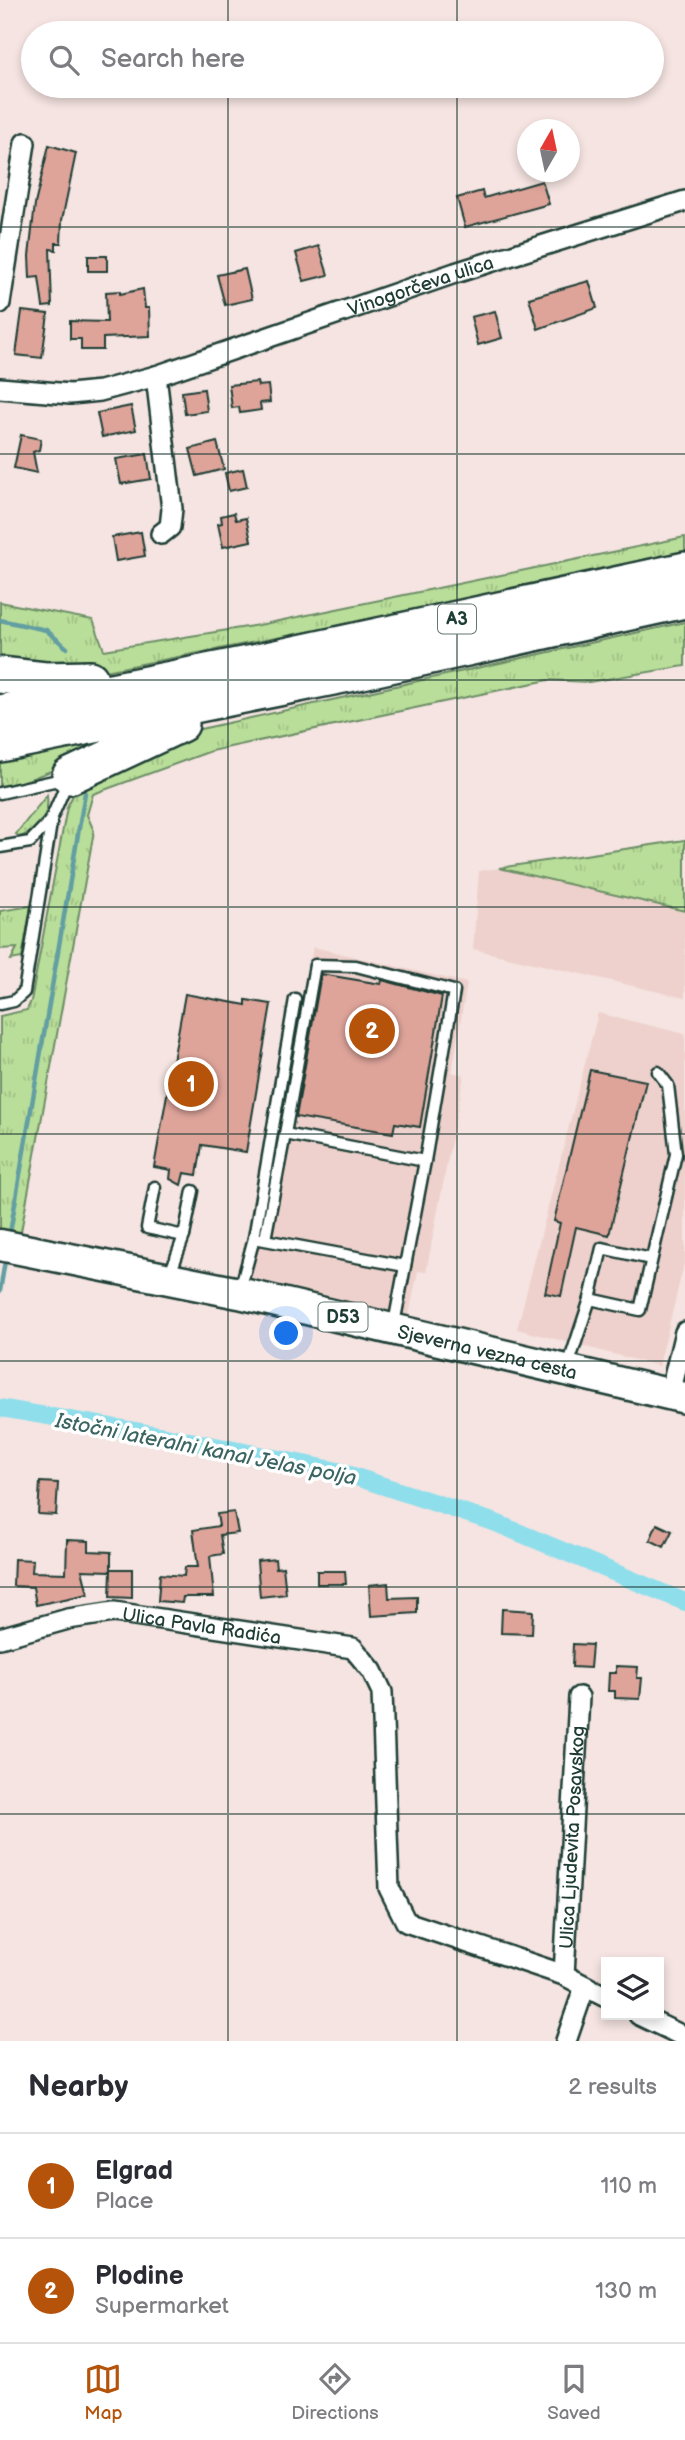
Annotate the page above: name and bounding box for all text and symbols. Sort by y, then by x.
search box [21,21,664,98]
icon: search [45,41,83,79]
text: Search here [101,44,245,75]
north arrow [517,119,580,182]
street label: Vinogorčeva ulica [345,252,497,322]
road number: A3 [438,604,476,634]
pin: 2 [349,1005,395,1057]
pin: 1 [168,1058,214,1110]
road number: D53 [318,1302,368,1332]
your location [269,1316,303,1350]
street label: Sjeverna vezna cesta [395,1321,579,1385]
water label: Istočni lateralni kanal Jelas polja [52,1408,359,1491]
street label: Ulica Pavla Radića [121,1603,283,1650]
street label: Ulica Ljudevita Posavskog [555,1725,590,1950]
map controls [601,1957,664,2020]
button: layers [601,1957,664,2020]
text: Nearby [28,2069,128,2105]
text: 2 results [568,2073,657,2101]
text: Elgrad [95,2156,173,2187]
text: 1 [46,2172,56,2200]
text: 110 m [600,2172,657,2200]
text: Place [95,2187,153,2215]
text: Plodine [95,2261,184,2292]
text: 2 [44,2277,58,2305]
text: 130 m [595,2277,657,2305]
text: Supermarket [95,2292,229,2320]
tab: Map [84,2360,123,2425]
tab: Directions [291,2360,379,2425]
tab: Saved [547,2360,601,2425]

